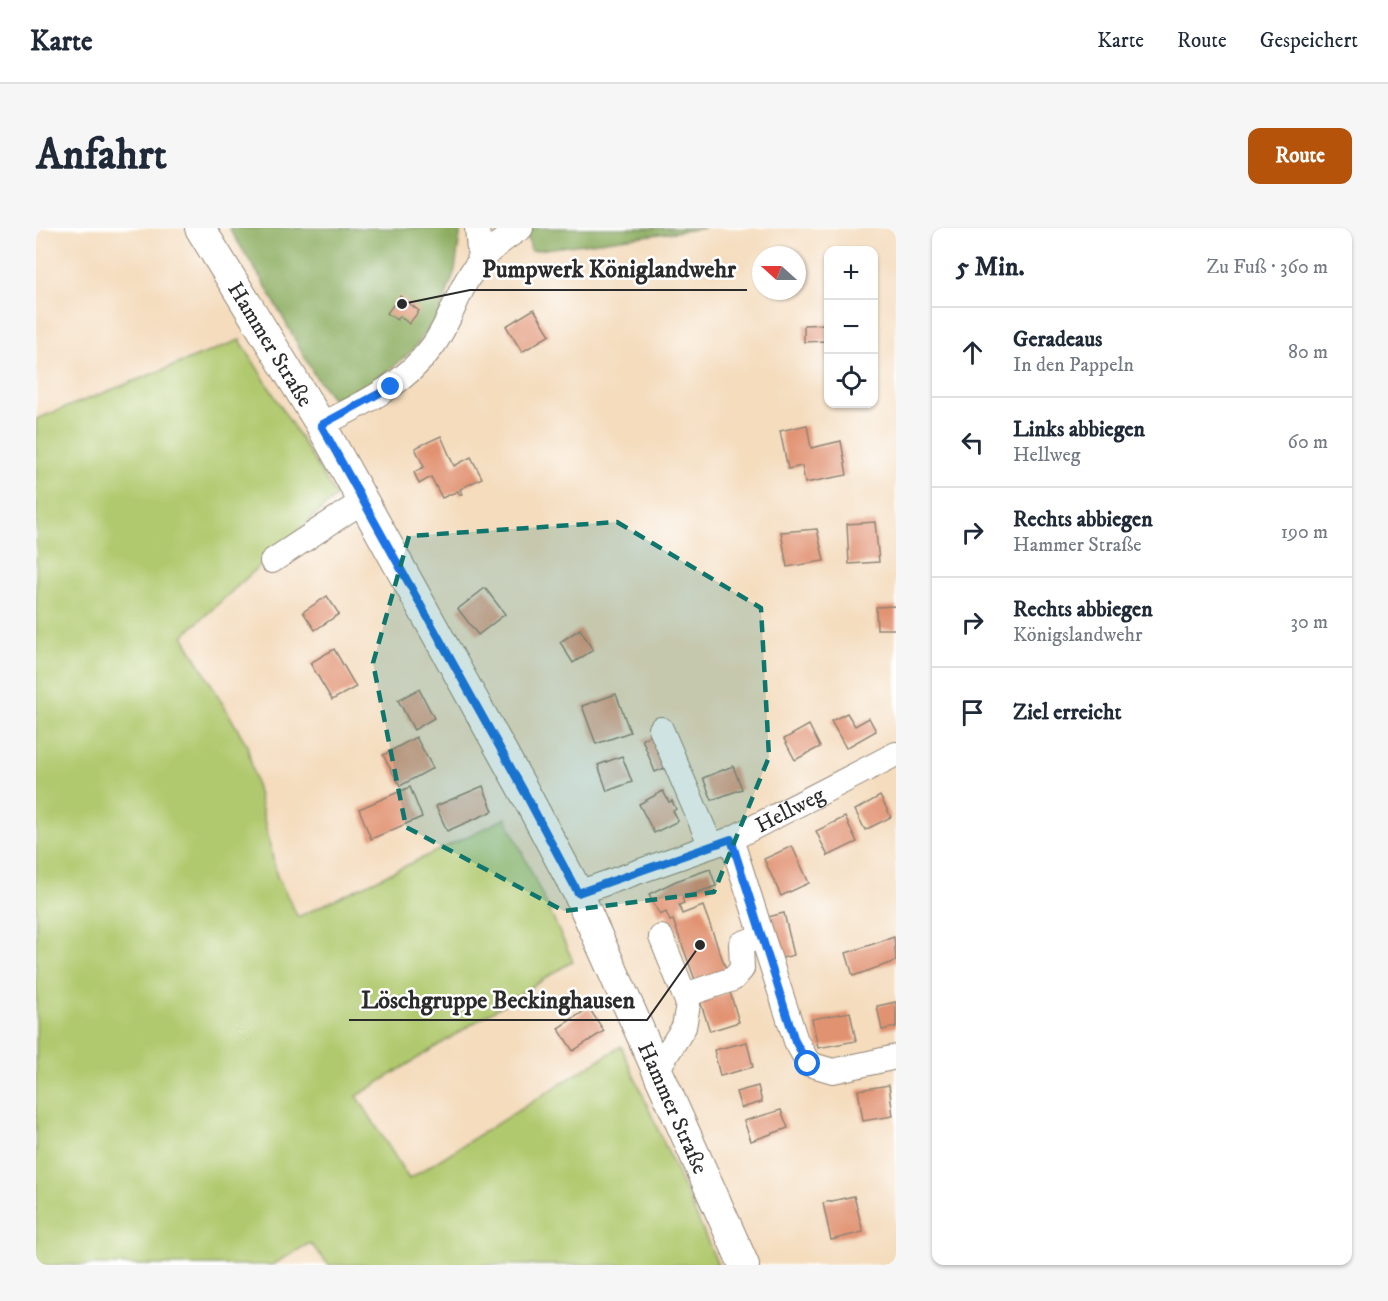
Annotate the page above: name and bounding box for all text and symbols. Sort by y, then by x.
text: Karte [30,24,93,59]
text: Karte [1097,28,1144,54]
text: Route [1177,28,1227,54]
text: Gespeichert [1260,28,1358,54]
button: Route [1248,128,1352,184]
text: Anfahrt [36,130,167,182]
north arrow [752,246,806,300]
map controls [824,246,878,408]
button: + [824,246,878,300]
callout: Pumpwerk Königlandwehr [470,248,747,290]
text: 5 Min. [956,251,1025,284]
text: Pumpwerk Königlandwehr [482,255,737,285]
text: Zu Fuß · 360 m [1206,255,1328,280]
street label: Hammer Straße [221,277,318,412]
button: − [824,300,878,354]
text: Geradeaus [1013,326,1102,353]
icon: ahead [956,336,989,369]
text: 80 m [1288,340,1328,365]
text: In den Pappeln [1013,353,1134,378]
button: locate [824,354,878,408]
route end [377,373,403,399]
text: Links abbiegen [1013,416,1145,443]
icon: left [956,426,989,459]
text: 60 m [1288,430,1328,455]
text: Hellweg [1013,443,1080,468]
text: Rechts abbiegen [1013,506,1153,533]
icon: right [956,516,989,549]
text: 190 m [1281,520,1328,545]
text: Hammer Straße [1013,533,1142,558]
text: Rechts abbiegen [1013,596,1153,623]
icon: right [956,606,989,639]
text: 30 m [1290,610,1328,635]
text: Königslandwehr [1013,623,1142,648]
icon: arrive [956,696,989,729]
text: Ziel erreicht [1013,699,1121,726]
street label: Hellweg [751,781,830,839]
callout: Löschgruppe Beckinghausen [349,978,647,1020]
text: Löschgruppe Beckinghausen [361,986,635,1016]
street label: Hammer Straße [631,1038,713,1178]
route start [794,1050,820,1076]

